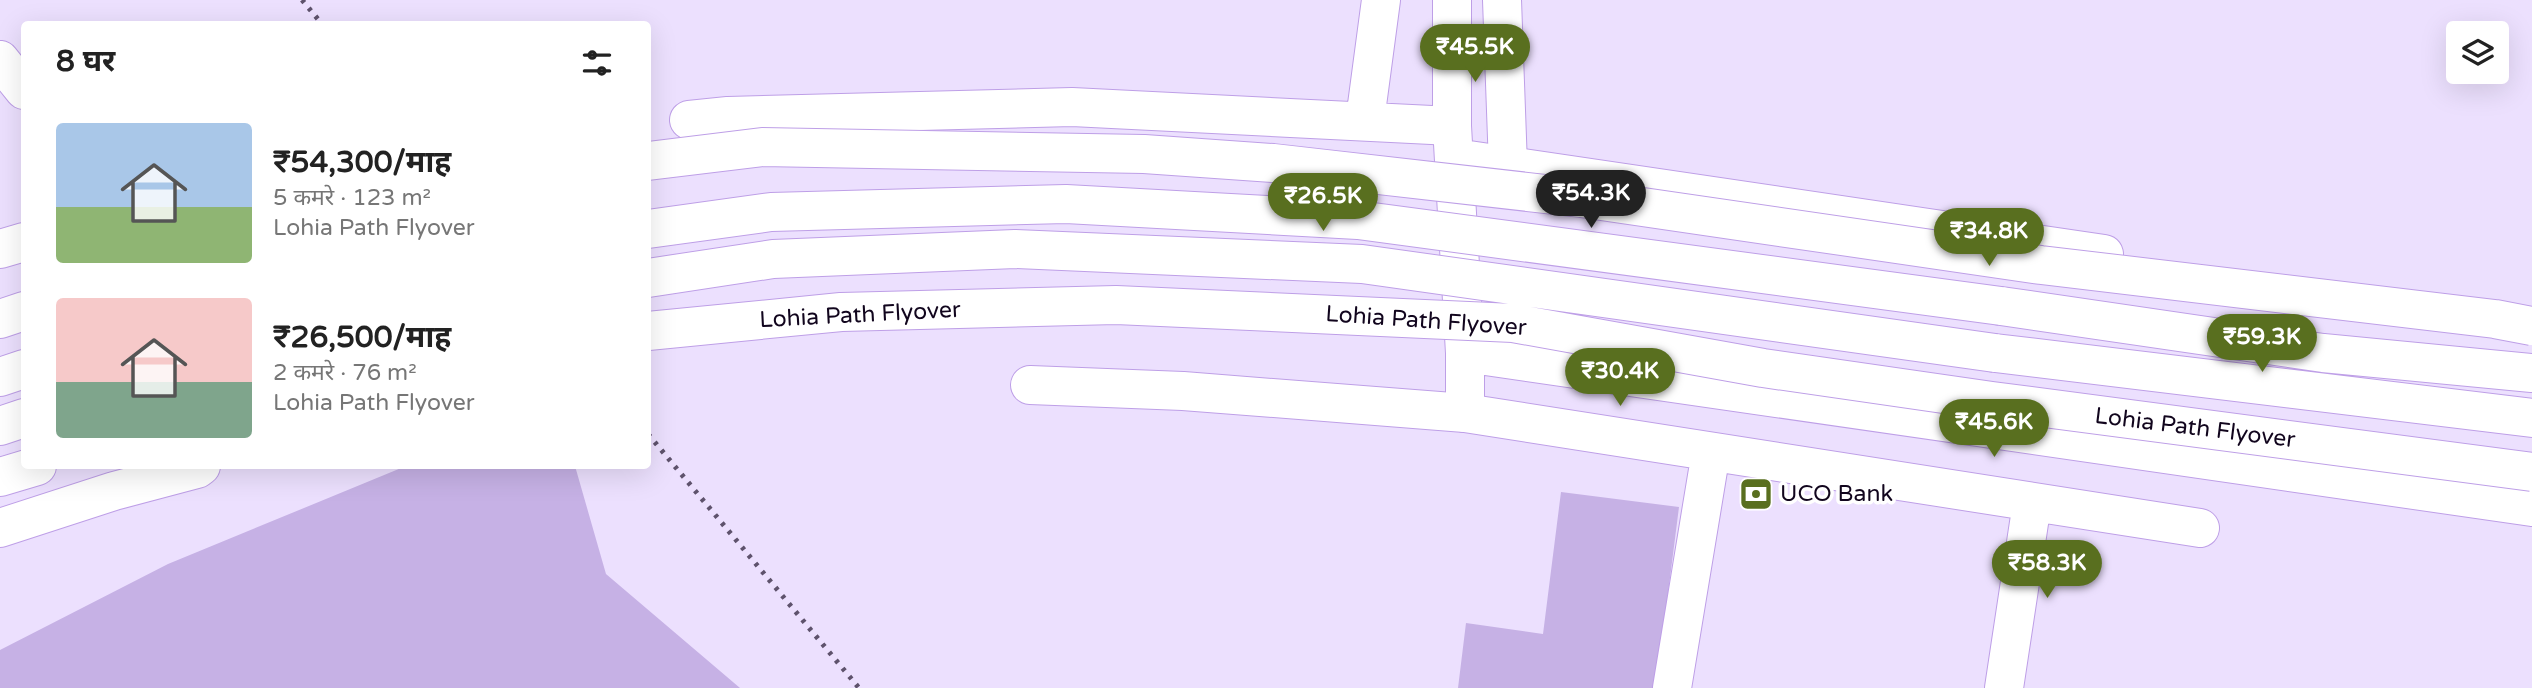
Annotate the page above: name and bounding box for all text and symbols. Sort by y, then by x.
map controls [2446,21,2509,84]
button: layers [2446,21,2509,84]
pin: ₹45.5K [1418,24,1532,84]
text: ₹45.5K [1436,33,1514,61]
text: 8 घर [56,43,115,80]
icon: filters [578,44,616,82]
text: ₹54,300/माह [273,144,451,181]
icon: home [112,151,196,235]
pin: ₹54.3K [1534,170,1648,230]
pin: ₹26.5K [1266,174,1380,233]
text: ₹54.3K [1552,179,1630,207]
text: ₹26.5K [1284,182,1362,210]
text: 5 कमरे · 123 m² [273,184,431,212]
pin: ₹34.8K [1932,208,2046,268]
text: Lohia Path Flyover [273,214,475,242]
text: ₹34.8K [1950,217,2028,245]
street label: Lohia Path Flyover [759,296,962,334]
street label: Lohia Path Flyover [1324,300,1528,342]
pin: ₹59.3K [2205,314,2319,374]
text: ₹26,500/माह [273,319,451,356]
text: ₹59.3K [2223,323,2301,351]
icon: home [112,326,196,410]
pin: ₹30.4K [1563,348,1677,408]
text: ₹30.4K [1581,357,1659,385]
text: 2 कमरे · 76 m² [273,359,417,387]
text: Lohia Path Flyover [273,389,475,417]
pin: ₹45.6K [1937,400,2051,459]
street label: Lohia Path Flyover [2093,402,2297,454]
text: ₹45.6K [1955,408,2033,436]
bank icon: UCO Bank [1737,475,1775,513]
place label: UCO Bank [1780,480,1893,508]
pin: ₹58.3K [1990,540,2104,600]
text: ₹58.3K [2008,549,2086,577]

